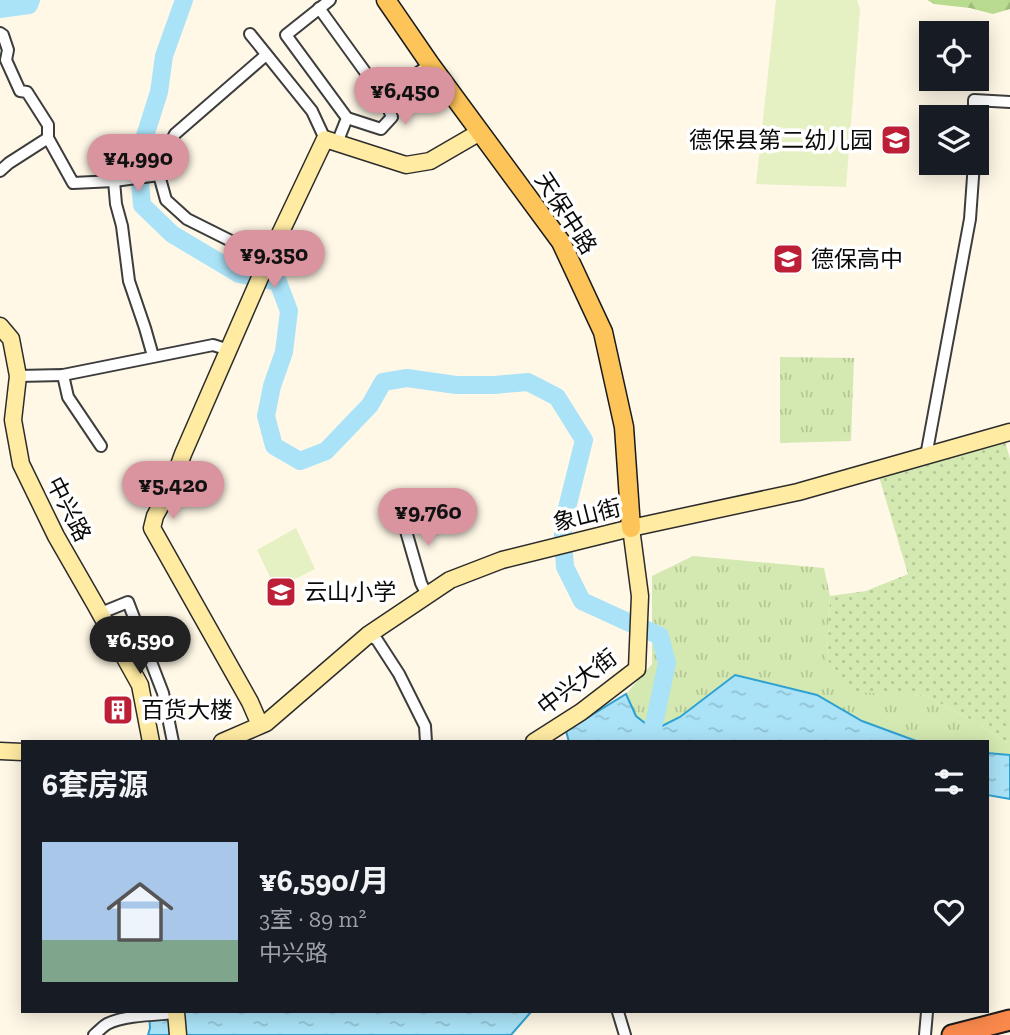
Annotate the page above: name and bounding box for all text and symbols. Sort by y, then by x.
map controls [919,21,989,175]
button: locate [919,21,989,91]
pin: ¥6,450 [348,68,462,127]
text: ¥6,450 [370,76,440,104]
button: layers [919,105,989,175]
school or university icon: 德保县第二幼儿园 [879,123,913,157]
place label: 德保县第二幼儿园 [689,126,873,154]
pin: ¥4,990 [81,134,195,194]
text: ¥4,990 [103,143,173,171]
street label: 天保中路 [529,167,603,259]
pin: ¥9,350 [217,230,331,290]
text: ¥9,350 [240,239,308,267]
school or university icon: 德保高中 [771,242,805,276]
place label: 德保高中 [811,245,903,273]
pin: ¥5,420 [116,462,230,521]
text: ¥5,420 [138,470,208,498]
street label: 中兴路 [41,472,97,546]
pin: ¥9,760 [371,489,485,548]
street label: 象山街 [550,493,624,537]
text: ¥9,760 [394,497,462,525]
school or university icon: 云山小学 [264,575,298,609]
place label: 云山小学 [304,578,396,606]
pin: ¥6,590 [83,616,197,676]
text: ¥6,590 [106,625,174,653]
street label: 中兴大街 [532,643,622,721]
building icon: 百货大楼 [101,693,135,727]
place label: 百货大楼 [141,696,233,724]
icon: filters [930,763,968,801]
text: 6套房源 [42,767,148,803]
text: ¥6,590/月 [259,863,390,899]
icon: home [98,870,182,954]
icon: heart [930,893,968,931]
text: 3室 · 89 m² [259,905,366,933]
text: 中兴路 [259,939,328,967]

